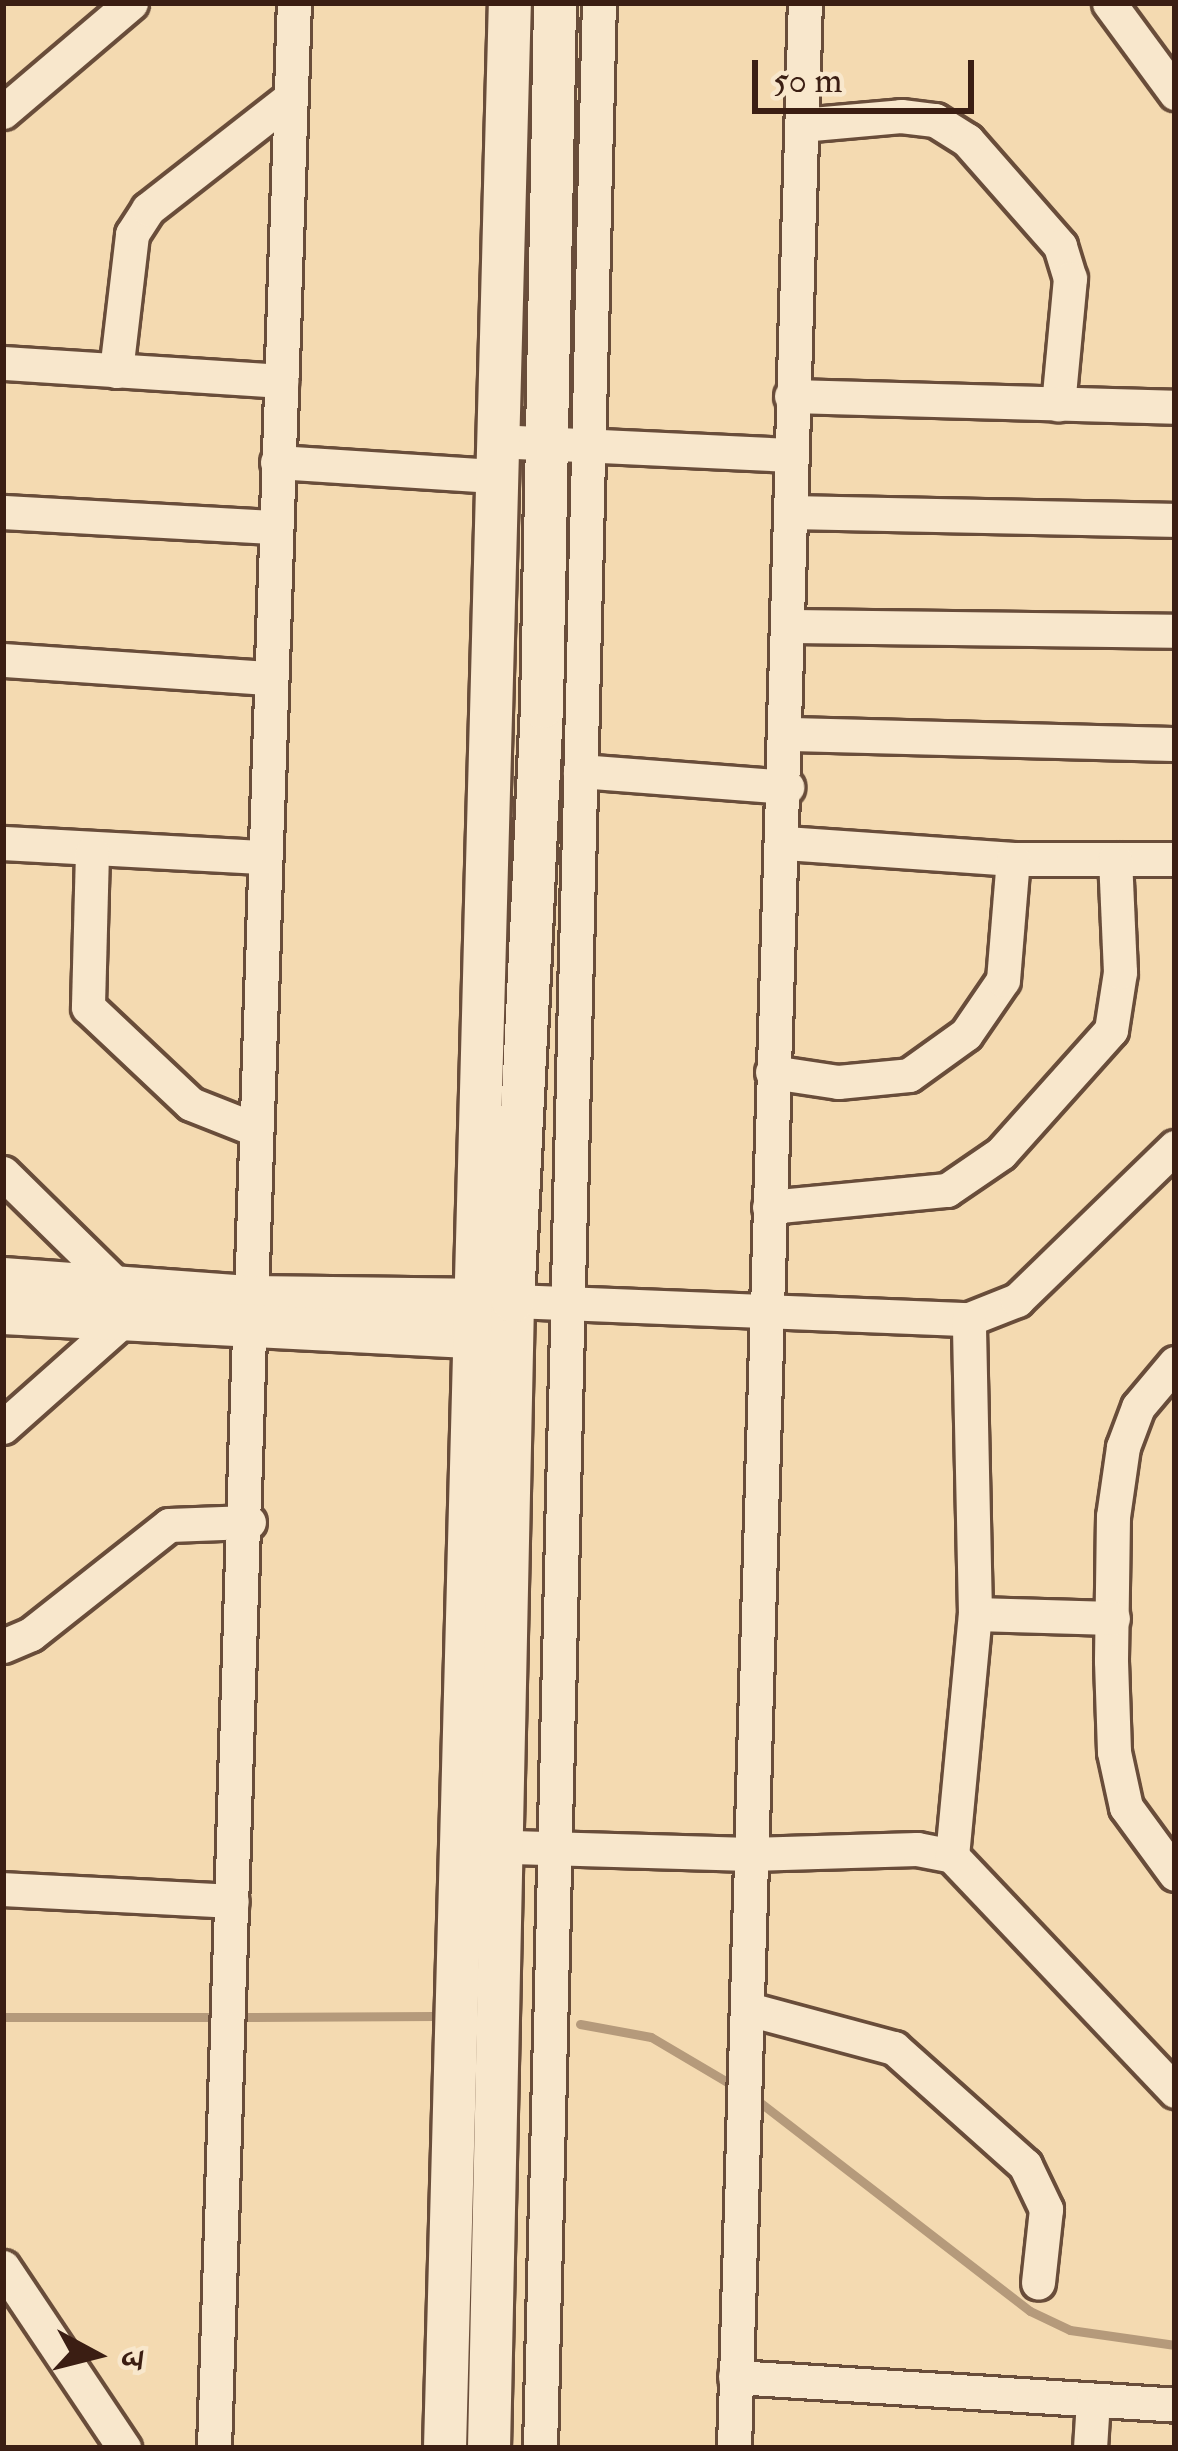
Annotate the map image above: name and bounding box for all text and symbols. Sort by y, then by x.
scale bar [758,36,980,110]
text: 50 m [773,58,842,103]
north arrow [36,2295,156,2415]
text: उ [111,2349,154,2370]

